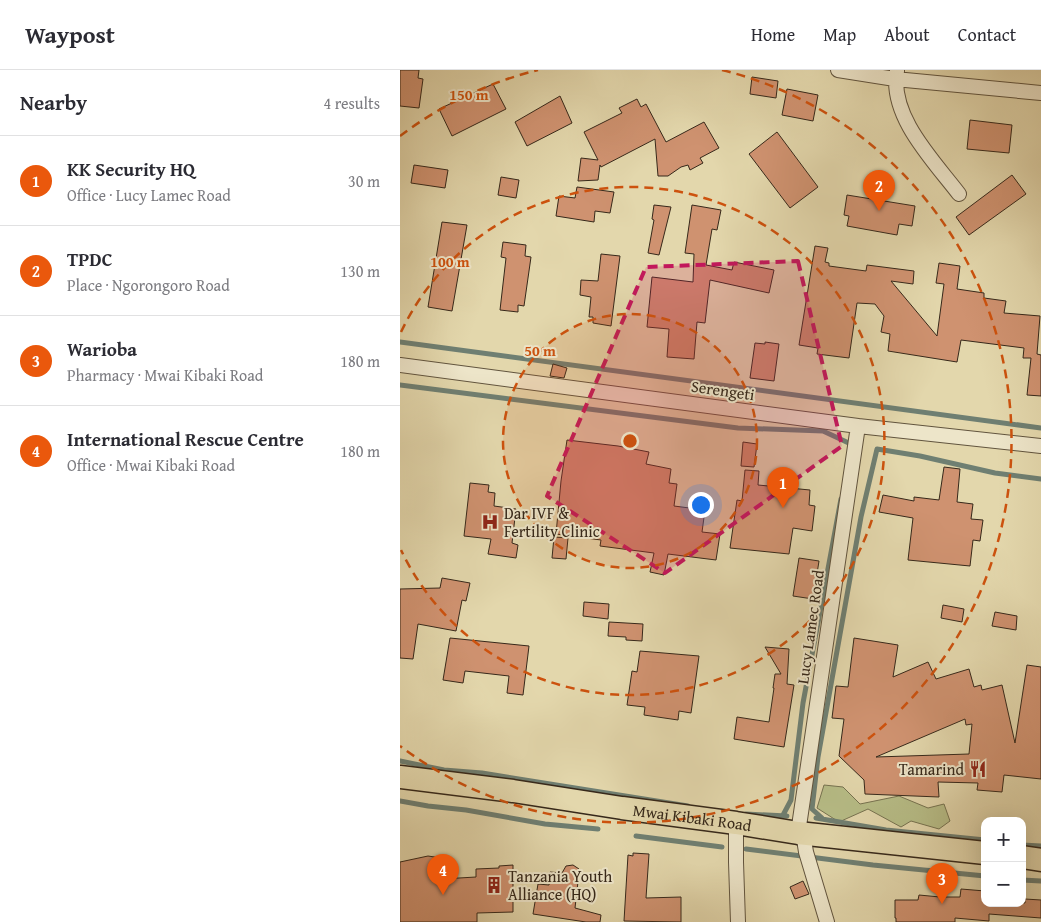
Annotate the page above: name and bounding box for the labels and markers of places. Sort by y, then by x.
pin: 2 [863,170,895,211]
centre of rings [621,432,639,450]
pin: 1 [767,467,799,508]
place label: Dar IVF & Fertility Clinic [504,501,600,543]
hospital icon: Dar IVF & Fertility Clinic [480,512,500,532]
place label: Tamarind [899,757,964,781]
restaurant icon: Tamarind [968,759,988,779]
pin: 4 [427,854,459,895]
pin: 3 [926,863,958,904]
place label: Tanzania Youth Alliance (HQ) [508,864,612,906]
building icon: Tanzania Youth Alliance (HQ) [484,875,504,895]

